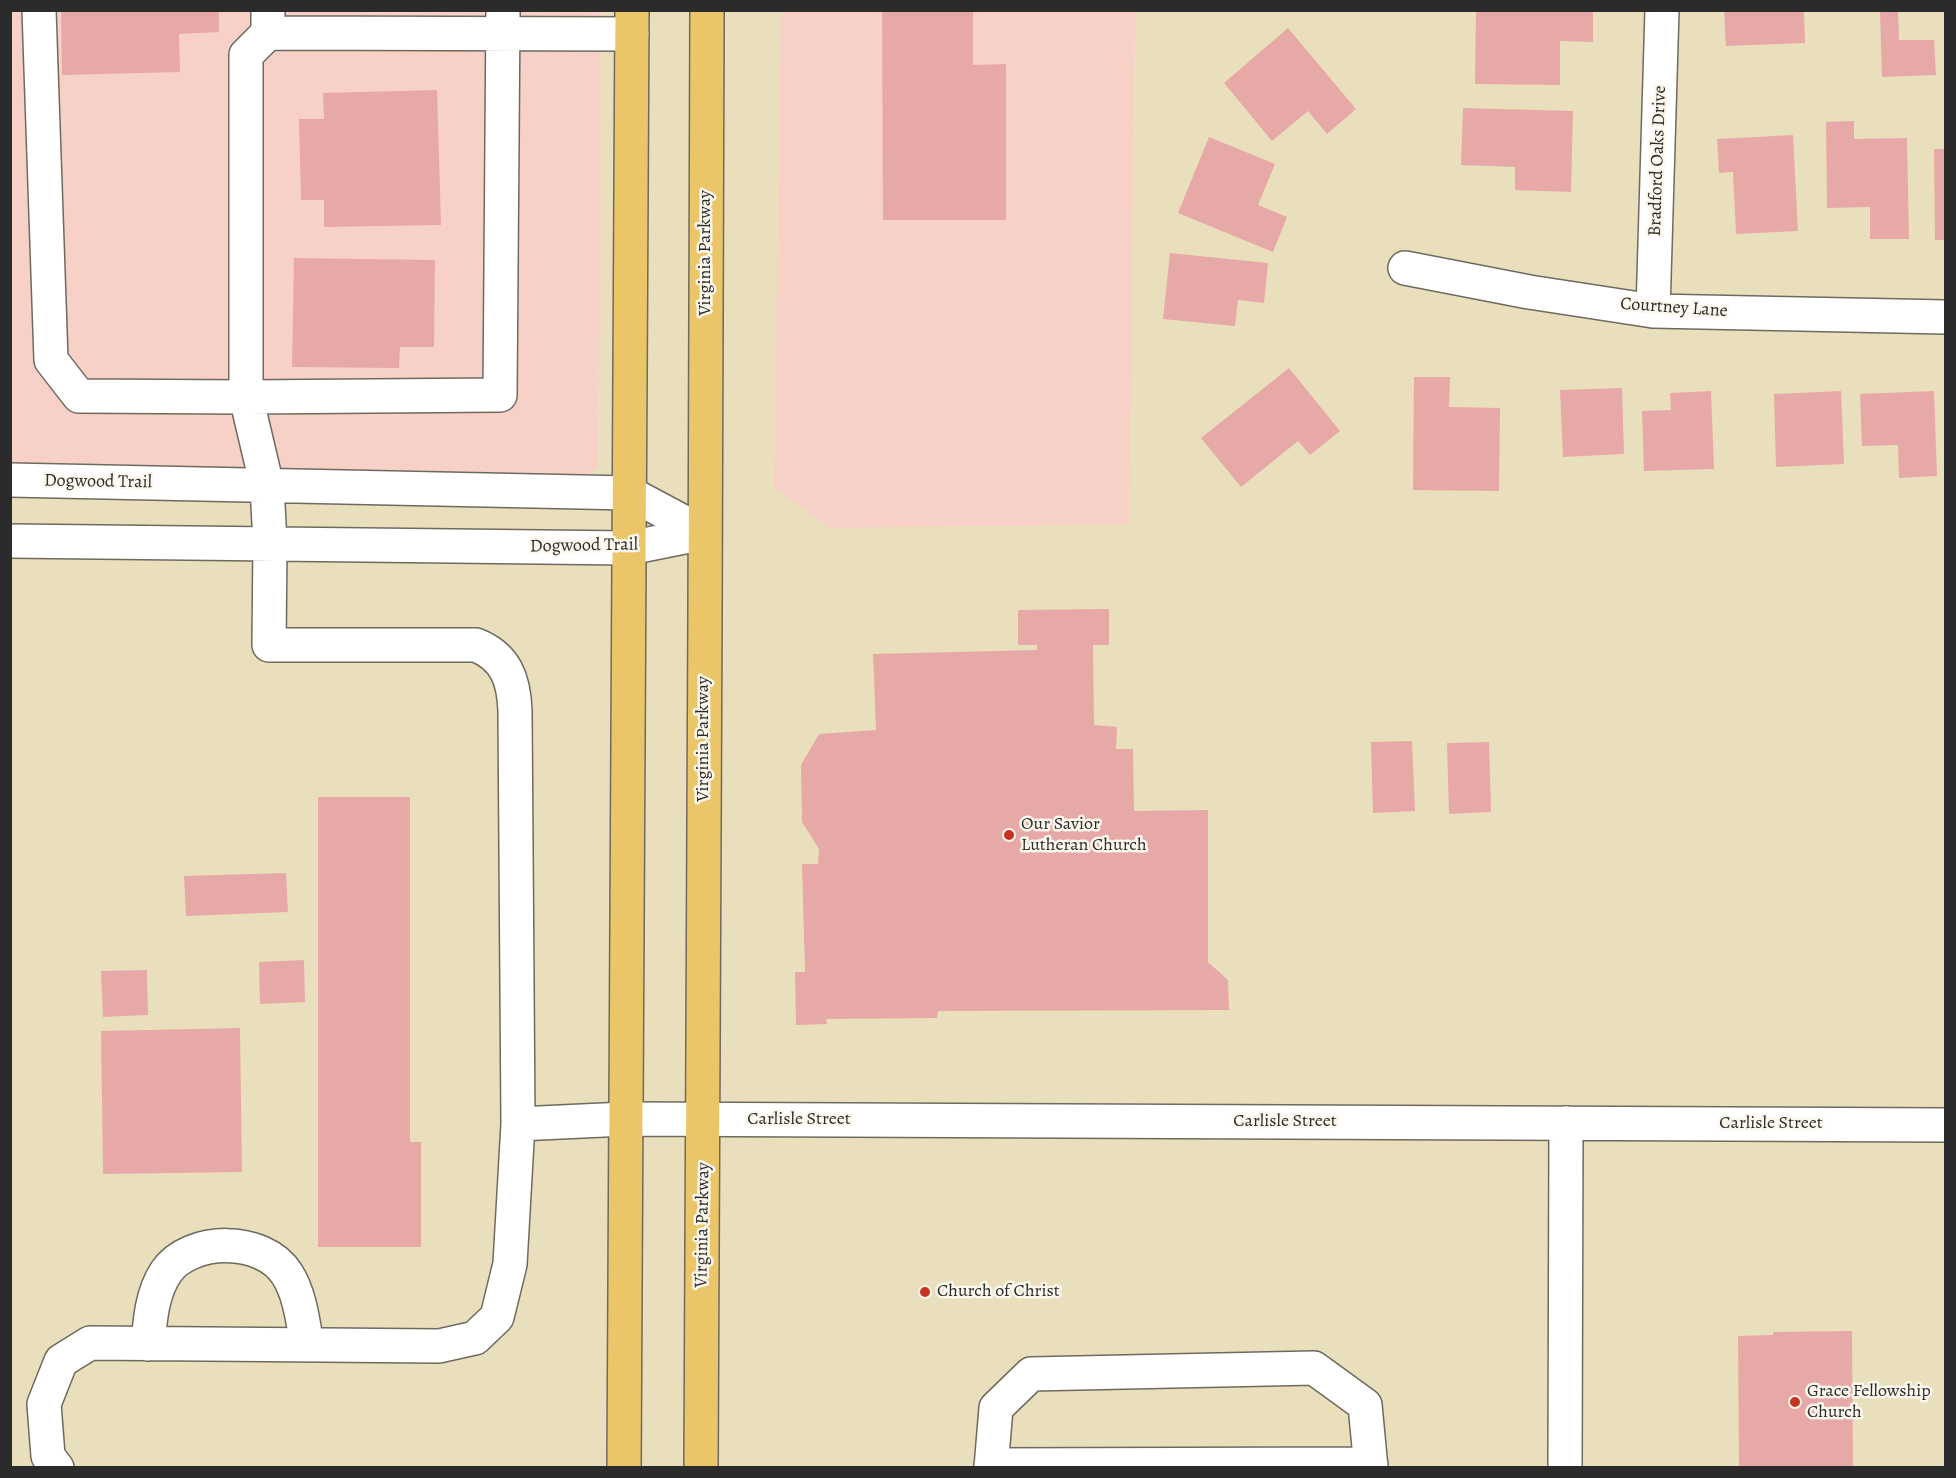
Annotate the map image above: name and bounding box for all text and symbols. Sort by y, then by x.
street label: Bradford Oaks Drive [1645,85,1671,237]
street label: Virginia Parkway [695,190,717,316]
street label: Courtney Lane [1620,293,1728,323]
street label: Dogwood Trail [44,470,152,494]
street label: Dogwood Trail [530,534,638,558]
street label: Virginia Parkway [693,676,715,802]
place label: Our Savior Lutheran Church [1021,814,1147,856]
marker: Our Savior Lutheran Church [1002,828,1016,842]
street label: Carlisle Street [747,1109,851,1131]
street label: Carlisle Street [1233,1111,1337,1133]
street label: Carlisle Street [1719,1113,1823,1135]
street label: Virginia Parkway [691,1162,715,1288]
place label: Church of Christ [937,1281,1060,1303]
marker: Church of Christ [918,1285,932,1299]
place label: Grace Fellowship Church [1807,1381,1931,1424]
marker: Grace Fellowship Church [1788,1395,1802,1409]

